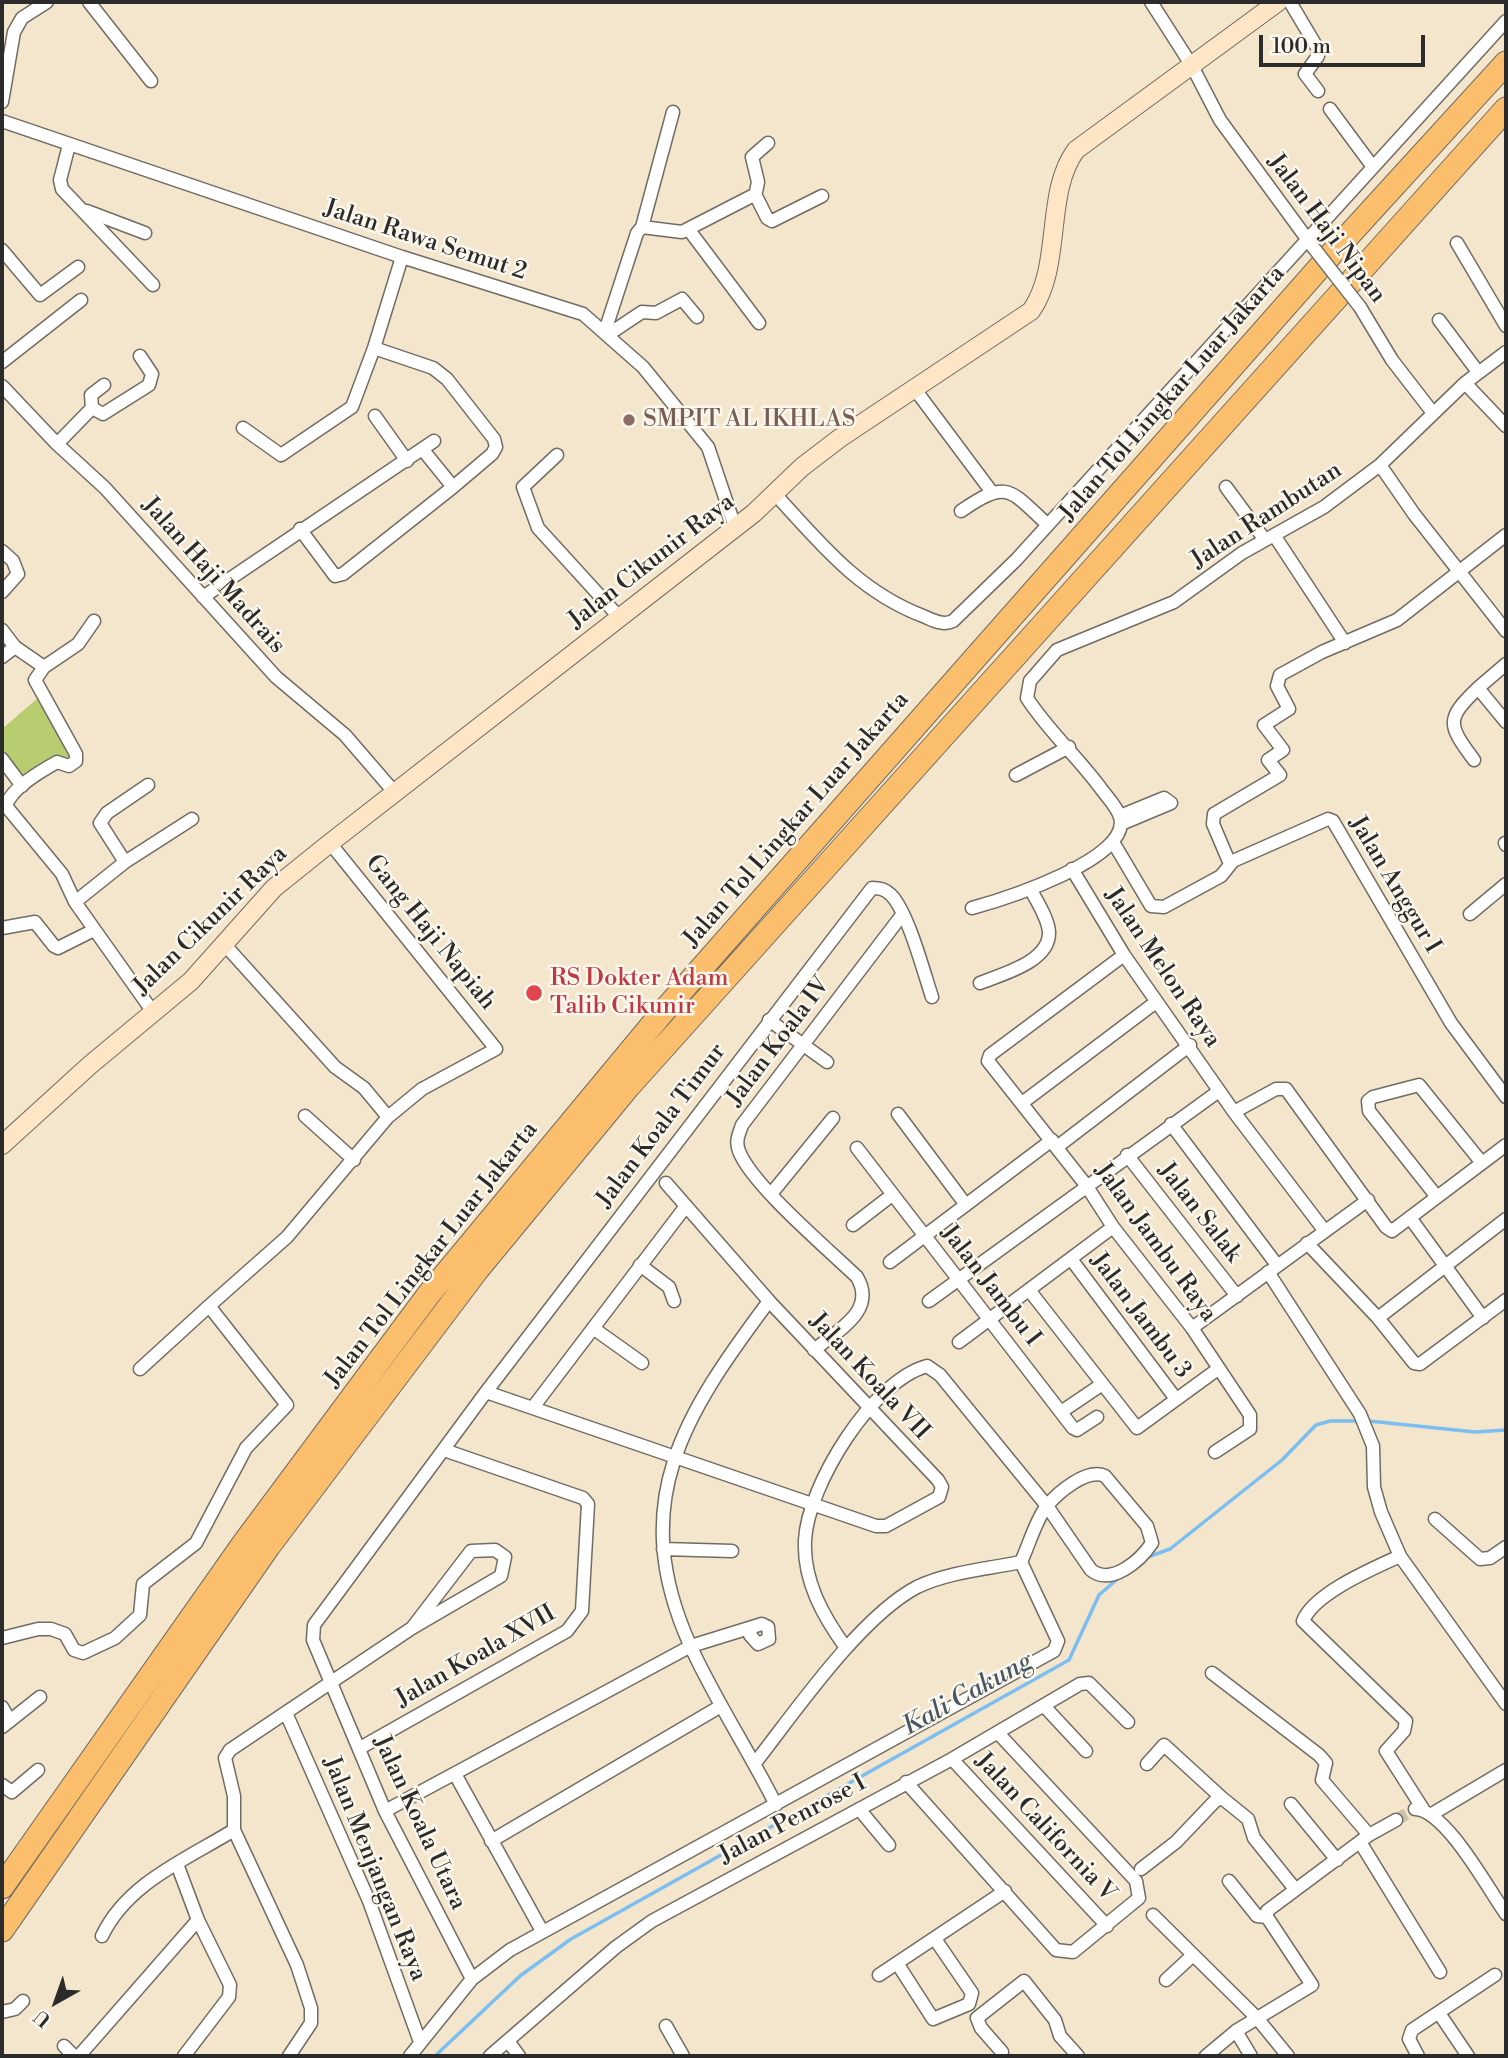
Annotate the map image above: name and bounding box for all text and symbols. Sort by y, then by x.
scale bar [1263,21,1429,65]
text: 100 m [1272,34,1331,60]
street label: Jalan Haji Nipan [1261,149,1391,309]
street label: Jalan Rawa Semut 2 [320,195,530,287]
street label: Jalan Tol Lingkar Luar Jakarta [1054,260,1292,528]
place label: SMPIT AL IKHLAS [643,406,855,434]
marker: SMPIT AL IKHLAS [621,412,637,428]
street label: Jalan Rambutan [1186,457,1348,575]
street label: Jalan Cikunir Raya [563,488,741,636]
street label: Jalan Haji Madrais [135,492,291,660]
street label: Jalan Tol Lingkar Luar Jakarta [678,686,916,954]
street label: Jalan Anggur I [1342,811,1446,959]
street label: Jalan Cikunir Raya [128,840,294,1002]
street label: Gang Haji Napiah [359,850,501,1016]
street label: Jalan Melon Raya [1098,883,1226,1053]
place label: RS Dokter Adam Talib Cikunir [550,965,729,1021]
street label: Jalan Koala IV [721,972,837,1112]
marker: RS Dokter Adam Talib Cikunir [524,983,544,1003]
street label: Jalan Koala Timur [591,1038,733,1214]
street label: Jalan Tol Lingkar Luar Jakarta [319,1116,545,1394]
street label: Jalan Salak [1151,1157,1247,1269]
street label: Jalan Jambu Raya [1088,1158,1222,1328]
street label: Jalan Jambu I [934,1220,1046,1352]
street label: Jalan Jambu 3 [1083,1248,1197,1384]
street label: Jalan Koala VII [803,1307,935,1447]
street label: Jalan Koala XVII [391,1600,561,1714]
water label: Kali Cakung [898,1646,1038,1744]
street label: Jalan Koala Utara [366,1731,472,1915]
street label: Jalan California V [969,1747,1121,1909]
street label: Jalan Menjangan Raya [316,1753,432,1985]
street label: Jalan Penrose I [715,1769,871,1871]
north arrow [21,1967,91,2037]
text: U [29,2004,56,2032]

